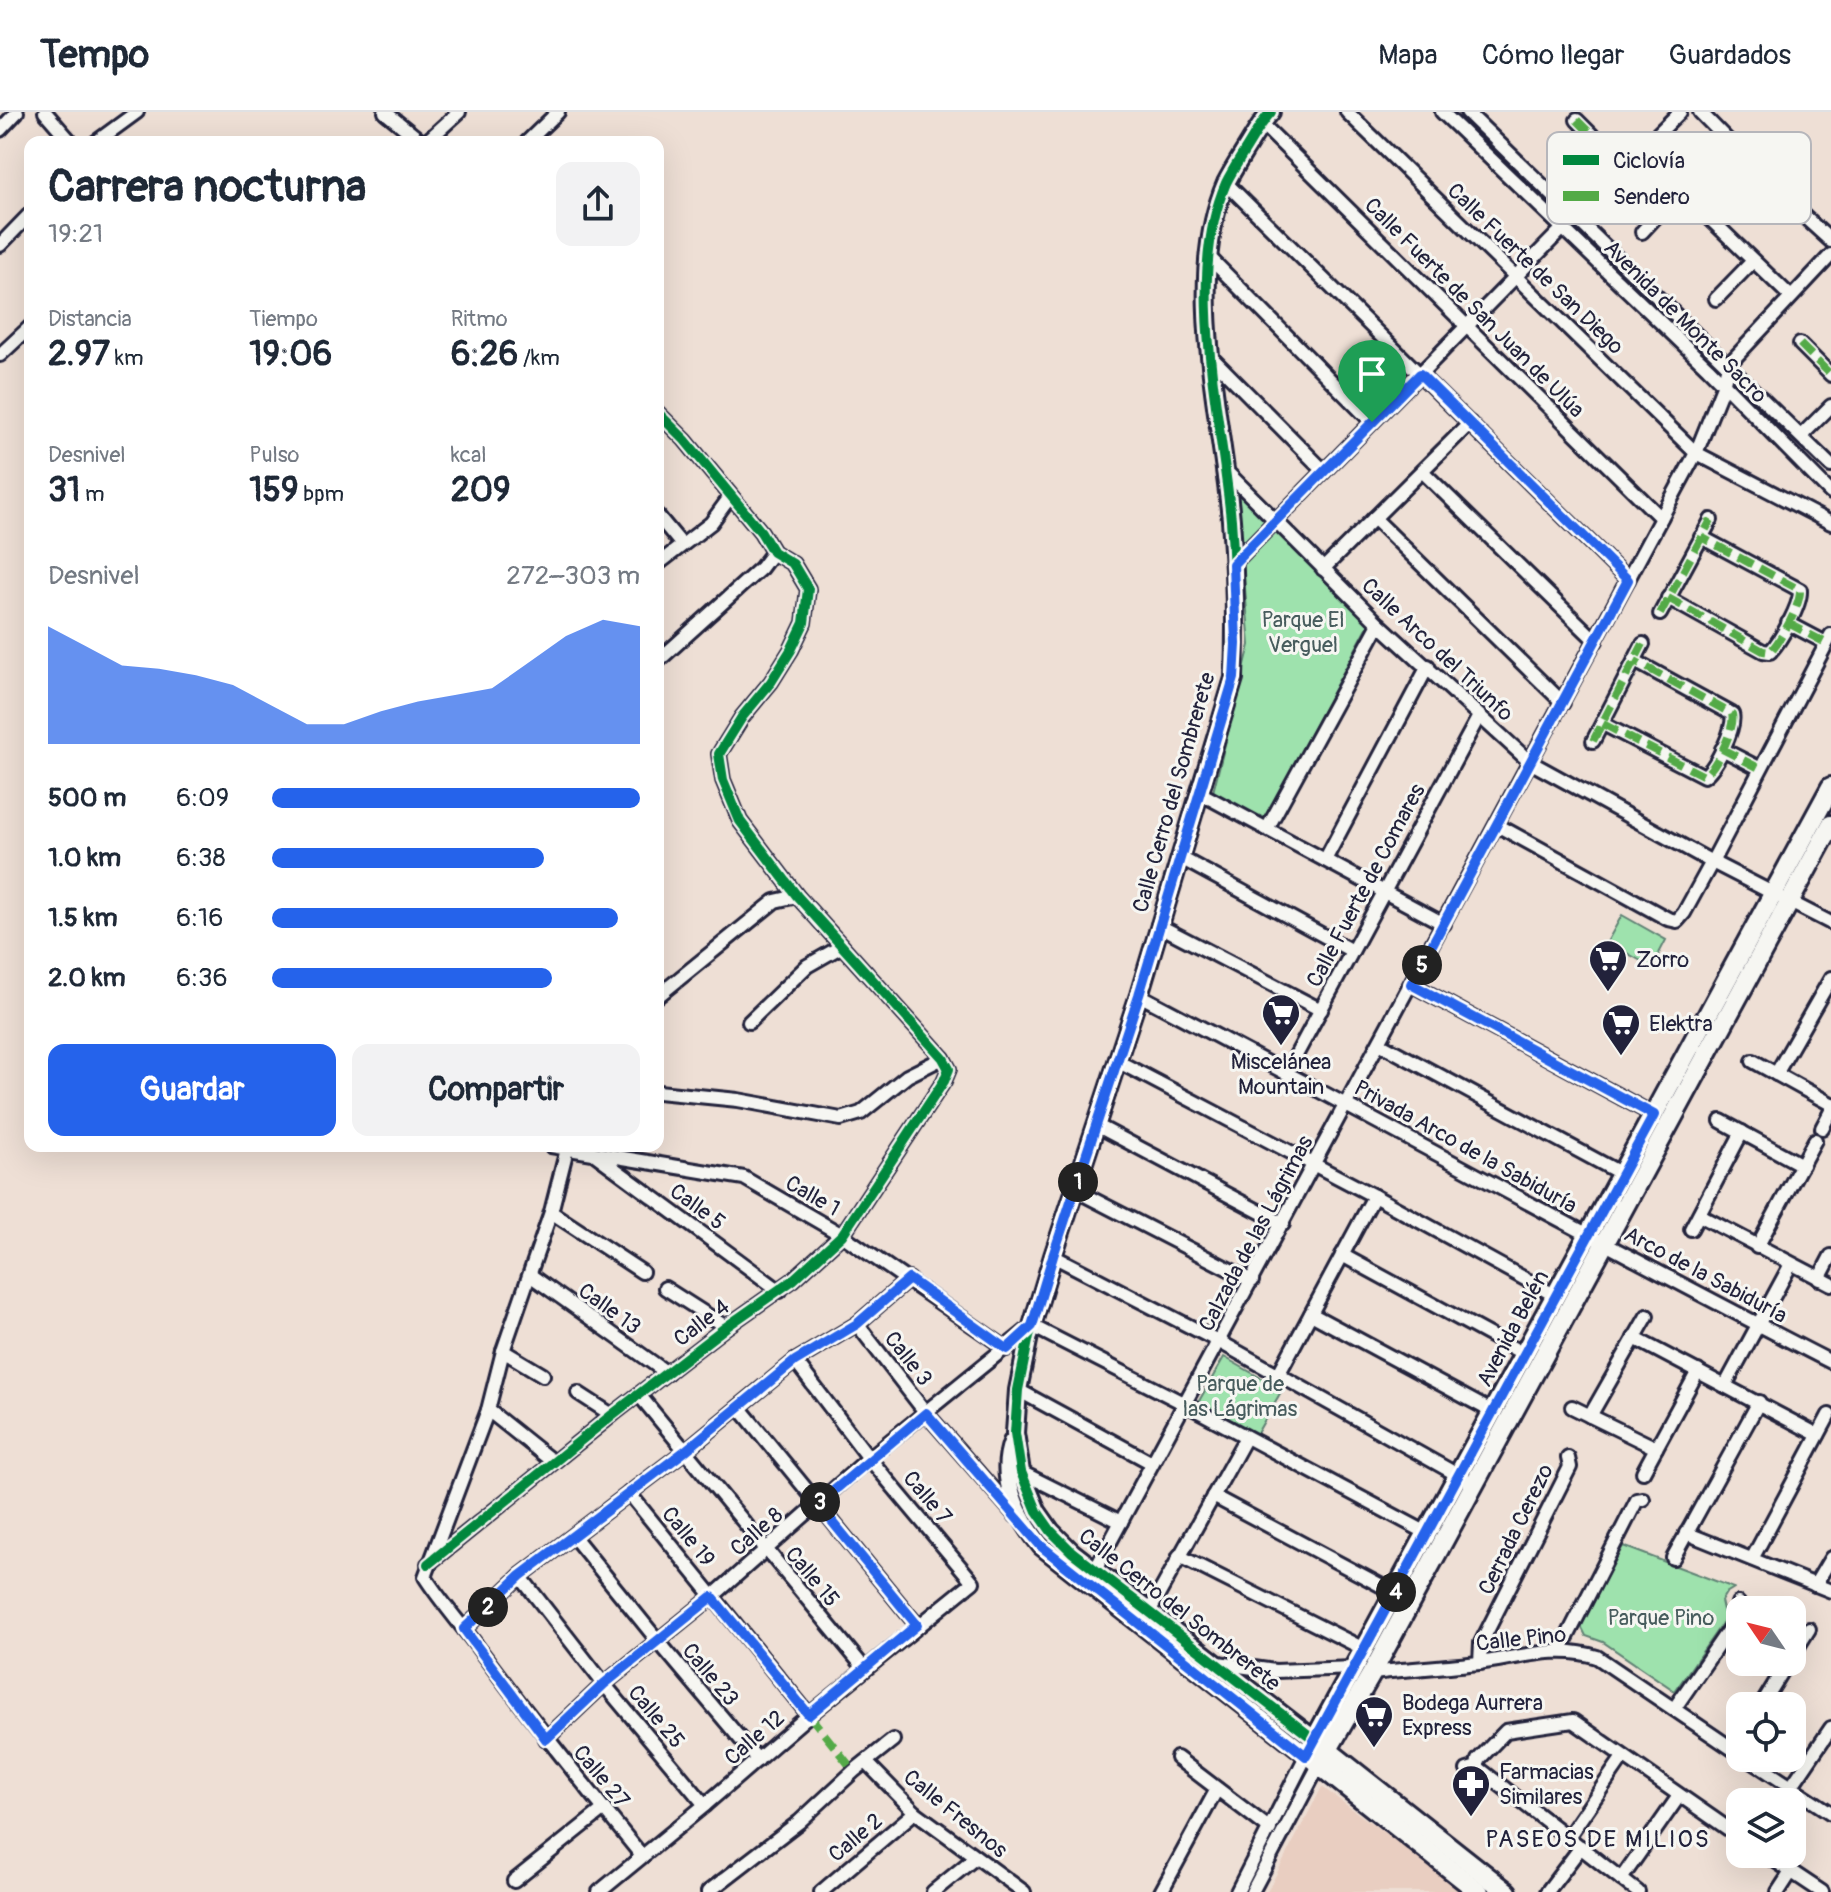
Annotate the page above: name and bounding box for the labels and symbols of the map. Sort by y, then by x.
legend [1547,132,1811,224]
text: Ciclovía [1613,147,1685,175]
street label: Calle Fuerte de San Diego [1441,177,1630,361]
text: Sendero [1613,183,1690,211]
street label: Calle Fuerte de San Juan de Ulúa [1358,192,1590,424]
street label: Avenida de Monte Sacro [1598,234,1773,409]
pin [1338,340,1406,422]
street label: Calle Arco del Triunfo [1355,572,1519,728]
park label: Parque El Verguel [1261,606,1345,659]
street label: Calle Cerro del Sombrerete [1126,669,1222,916]
street label: Calle Fuerte de Comares [1300,779,1432,992]
supermarket icon: Zorro [1587,938,1629,993]
pin: 5 [1402,945,1442,985]
place label: Zorro [1636,946,1689,974]
supermarket icon: Miscelánea Mountain [1260,992,1302,1047]
supermarket icon: Elektra [1600,1002,1642,1057]
place label: Elektra [1649,1010,1713,1038]
place label: Miscelánea Mountain [1231,1048,1331,1101]
street label: Privada Arco de la Sabiduría [1349,1074,1582,1220]
street label: Calzada de las Lágrimas [1192,1131,1319,1336]
pin: 1 [1058,1162,1098,1202]
street label: Calle 1 [780,1169,845,1223]
street label: Calle 5 [664,1177,731,1236]
street label: Arco de la Sabiduría [1619,1220,1792,1330]
street label: Avenida Belén [1470,1265,1555,1392]
street label: Calle 13 [573,1277,646,1341]
street label: Calle 4 [668,1293,735,1353]
street label: Calle 3 [878,1325,938,1392]
park label: Parque de las Lágrimas [1183,1370,1297,1423]
street label: Cerrada Cerezo [1472,1459,1560,1599]
street label: Calle 7 [897,1465,958,1530]
pin: 3 [800,1482,840,1522]
street label: Calle 19 [655,1501,721,1573]
street label: Calle 8 [724,1501,789,1562]
street label: Calle Cerro del Sombrerete [1073,1522,1286,1697]
street label: Calle 15 [779,1541,846,1613]
pin: 4 [1376,1572,1416,1612]
pin: 2 [468,1587,508,1627]
north arrow [1726,1596,1806,1676]
park label: Parque Pino [1608,1604,1715,1632]
street label: Calle Pino [1475,1620,1568,1658]
street label: Calle 23 [676,1637,745,1712]
street label: Calle 25 [622,1679,691,1754]
place label: Bodega Aurrera Express [1402,1689,1543,1742]
supermarket icon: Bodega Aurrera Express [1353,1694,1395,1749]
street label: Calle 12 [719,1704,791,1772]
street label: Calle 27 [567,1739,636,1814]
place label: Farmacias Similares [1499,1758,1594,1811]
street label: Calle Fresnos [898,1763,1013,1864]
pharmacy icon: Farmacias Similares [1450,1763,1492,1818]
street label: Calle 2 [823,1807,888,1868]
district label: PASEOS DE MILIOS [1485,1825,1711,1854]

